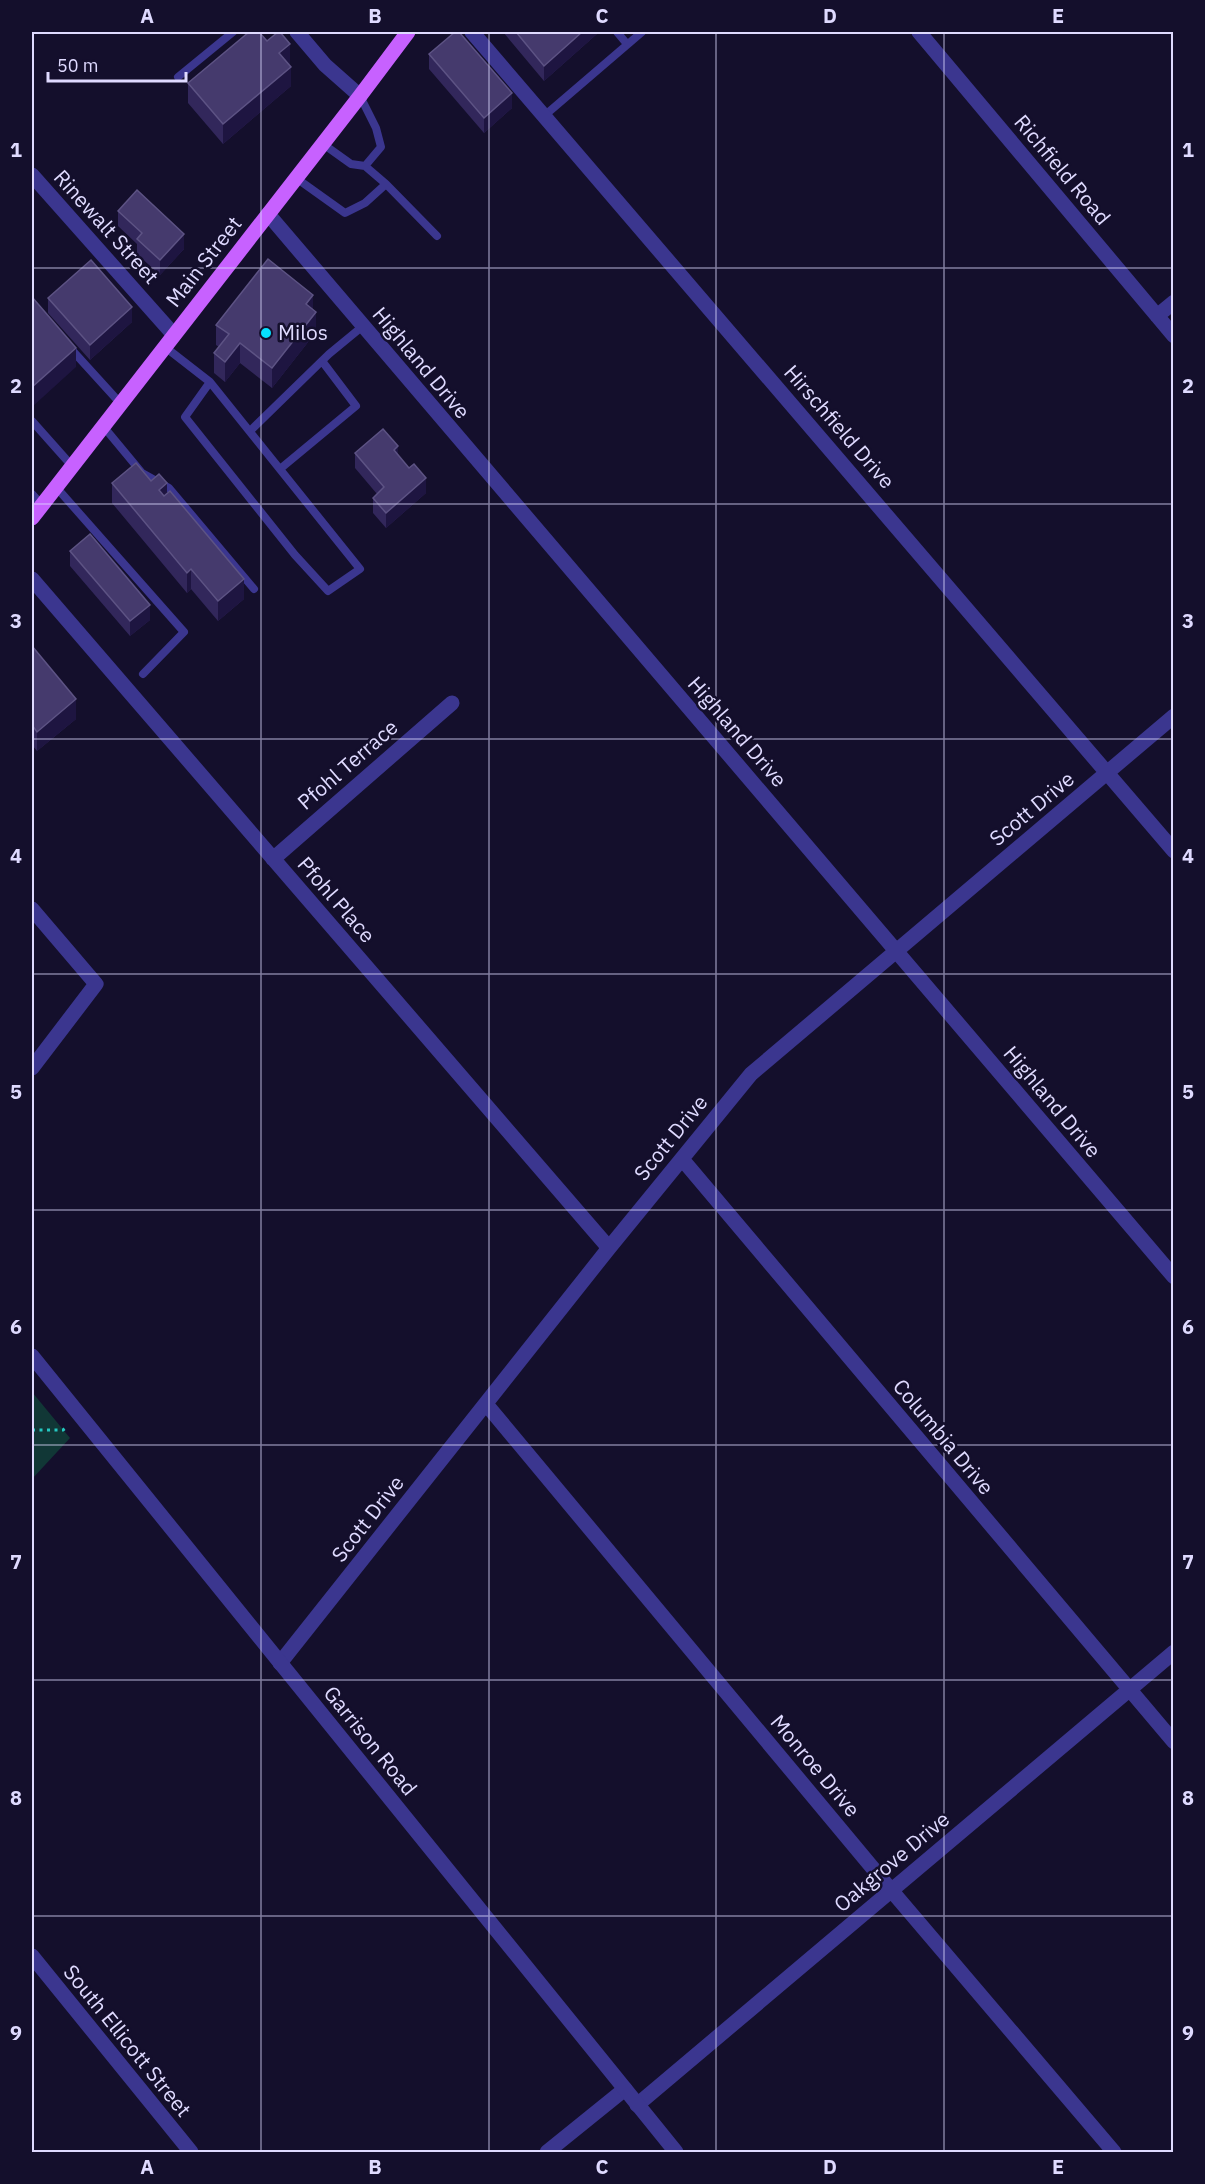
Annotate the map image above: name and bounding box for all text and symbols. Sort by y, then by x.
text: A [140,2,154,29]
text: B [368,2,382,29]
text: C [595,2,609,29]
text: D [823,2,837,29]
text: E [1052,2,1064,29]
scale bar [48,45,186,83]
text: 50 m [57,54,99,77]
street label: Richfield Road [1008,108,1117,230]
text: 1 [10,136,22,163]
text: 1 [1182,136,1194,163]
street label: Rinewalt Street [48,163,166,289]
street label: Main Street [159,210,247,313]
street label: Highland Drive [367,301,477,424]
place label: Milos [278,318,328,346]
marker: Milos [259,326,273,340]
street label: Hirschfield Drive [778,358,901,494]
text: 2 [10,372,22,399]
text: 2 [1182,372,1194,399]
text: 3 [10,607,22,634]
text: 3 [1182,607,1194,634]
street label: Highland Drive [682,670,794,793]
street label: Pfohl Terrace [291,713,404,816]
street label: Scott Drive [983,765,1080,852]
text: 4 [10,842,22,869]
text: 4 [1182,842,1194,869]
street label: Pfohl Place [292,850,382,948]
street label: Highland Drive [998,1040,1108,1163]
text: 5 [10,1078,22,1105]
text: 5 [1182,1078,1194,1105]
street label: Scott Drive [627,1089,713,1186]
text: 6 [10,1313,22,1340]
text: 6 [1182,1313,1194,1340]
street label: Columbia Drive [887,1373,1000,1500]
street label: Scott Drive [325,1469,410,1567]
text: 7 [10,1548,22,1575]
text: 7 [1182,1548,1194,1575]
street label: Garrison Road [318,1680,424,1801]
street label: Monroe Drive [765,1708,867,1822]
text: 8 [10,1784,22,1811]
text: 8 [1182,1784,1194,1811]
street label: Oakgrove Drive [828,1805,955,1918]
street label: South Ellicott Street [58,1958,198,2122]
text: 9 [10,2019,22,2046]
text: 9 [1182,2019,1194,2046]
text: A [140,2153,154,2180]
text: B [368,2153,382,2180]
text: C [595,2153,609,2180]
text: D [823,2153,837,2180]
text: E [1052,2153,1064,2180]

